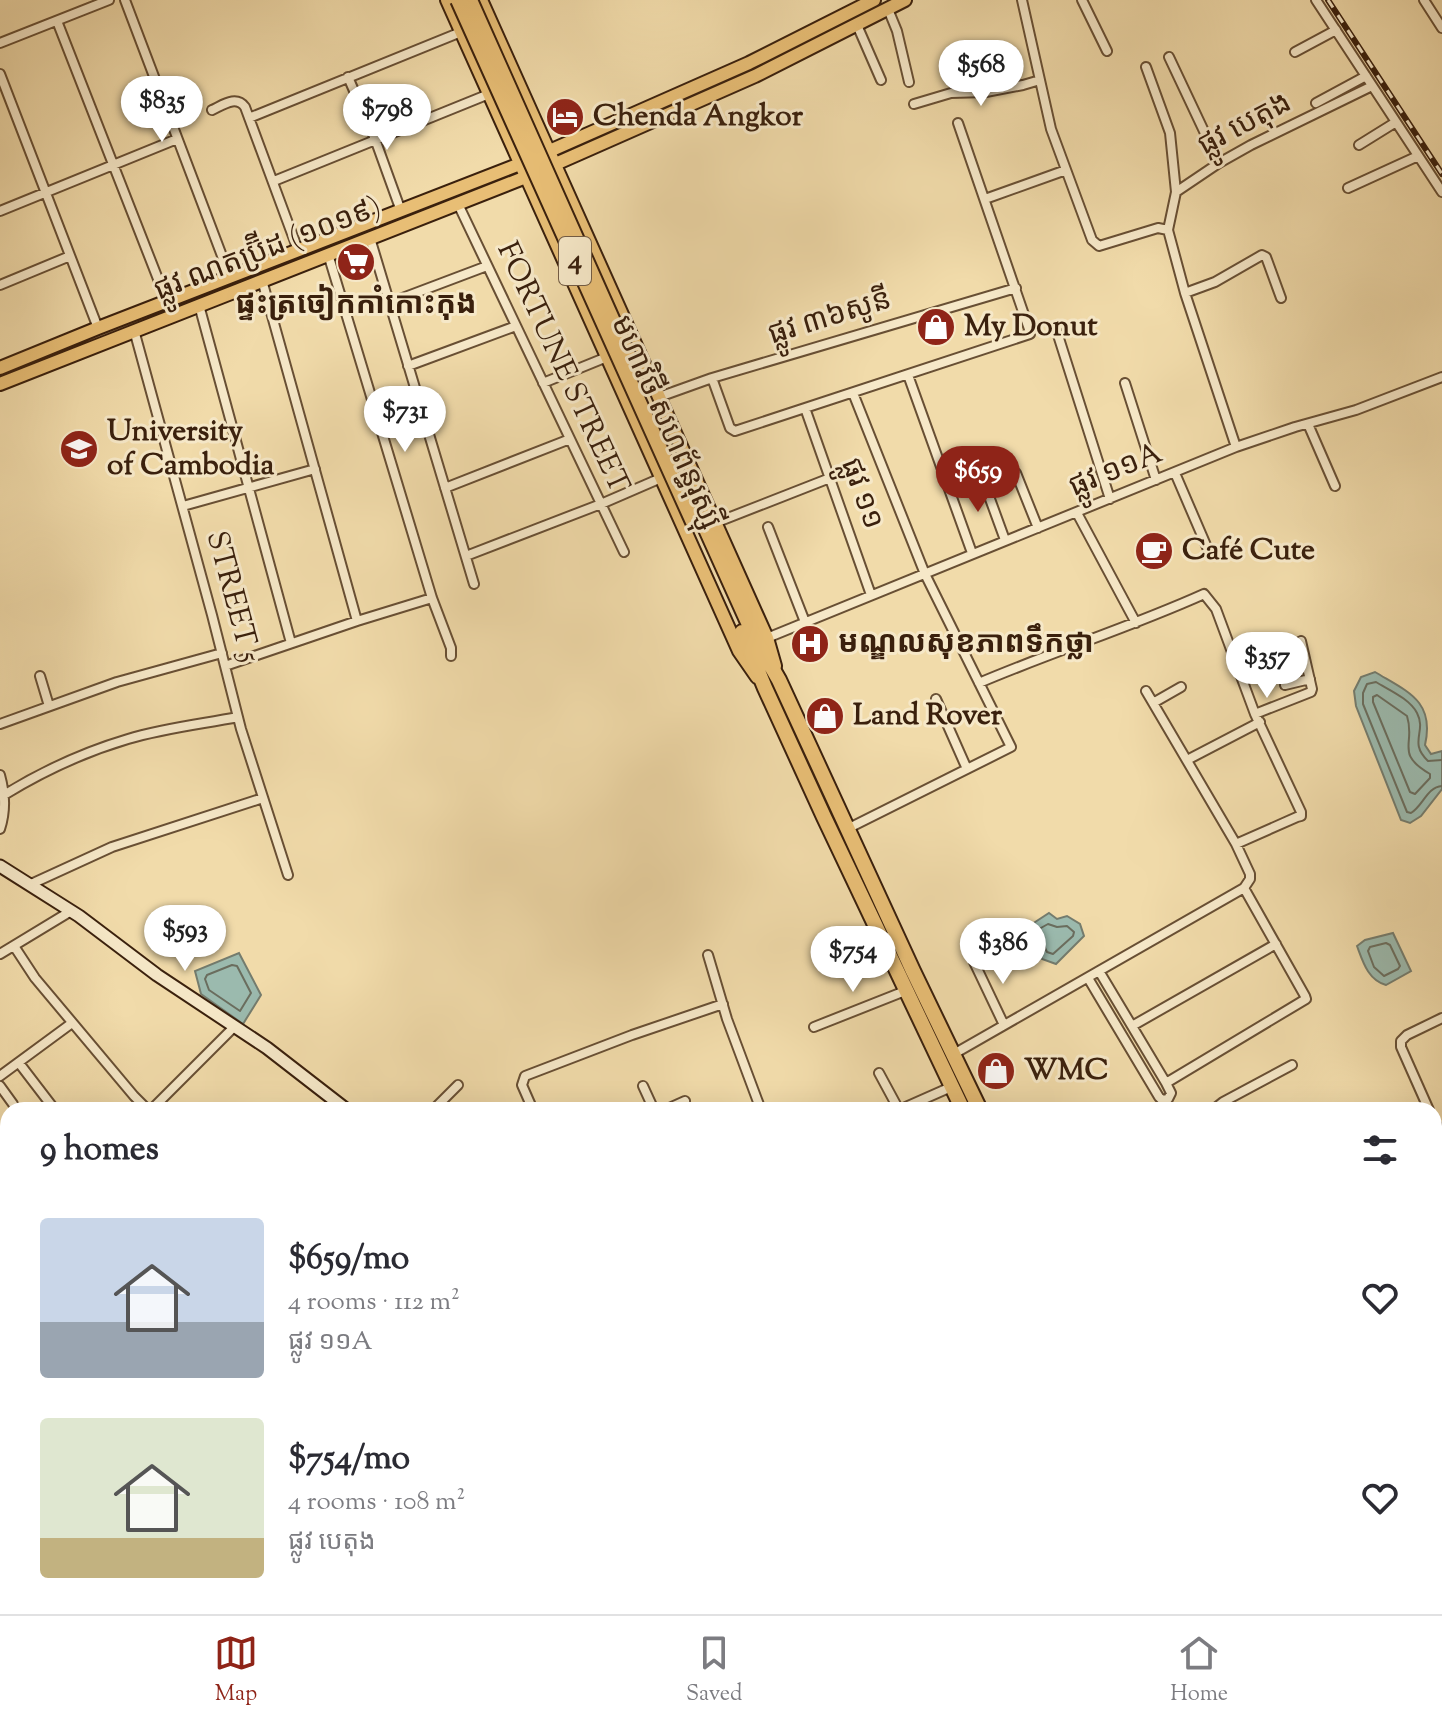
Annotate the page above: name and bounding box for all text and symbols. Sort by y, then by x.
pin: $568 [934,40,1028,108]
text: $568 [957,47,1005,84]
pin: $835 [115,76,209,144]
street label: ផ្លូវ បេតុង [1190,82,1301,169]
text: $835 [139,83,185,120]
pin: $798 [340,84,434,152]
text: $798 [361,91,413,128]
hotel icon: Chenda Angkor [544,96,586,138]
place label: Chenda Angkor [593,96,804,139]
street label: ផ្លូវ ណតប្រ៊ីដ (១០១៩) [147,185,389,315]
street label: FORTUNE STREET [485,235,639,501]
road number: 4 [559,237,591,285]
supermarket icon: ផ្ទះត្រចៀកកាំកោះកុង [335,241,377,283]
street label: ផ្លូវ ៣៦សូនី [763,279,898,359]
place label: ផ្ទះត្រចៀកកាំកោះកុង [235,283,477,327]
shop icon: My Donut [915,306,957,348]
place label: My Donut [964,306,1098,349]
street label: មហាវិថី សហព័ន្ធរុស្ស៊ី [597,309,731,538]
pin: $731 [358,386,452,454]
text: $731 [382,393,428,430]
place label: University of Cambodia [107,411,275,488]
school or university icon: University of Cambodia [58,428,100,470]
street label: ផ្លូវ ១១A [1063,433,1170,511]
pin: $659 [931,446,1025,514]
street label: ផ្លូវ ១១ [826,452,894,536]
text: $659 [954,453,1002,490]
street label: STREET 5 [194,526,270,668]
cafe icon: Café Cute [1133,530,1175,572]
place label: Café Cute [1182,530,1315,573]
hospital icon: មណ្ឌលសុខភាពទឹកថ្លា [789,623,831,665]
place label: មណ្ឌលសុខភាពទឹកថ្លា [838,623,1094,666]
pin: $357 [1220,632,1314,700]
text: $357 [1244,639,1290,676]
shop icon: Land Rover [804,695,846,737]
place label: Land Rover [853,695,1003,738]
pin: $593 [138,905,232,973]
text: $593 [162,912,208,949]
pin: $386 [956,918,1050,986]
text: $386 [978,925,1028,962]
pin: $754 [806,926,900,994]
text: $754 [829,933,877,970]
shop icon: WMC [975,1050,1017,1092]
place label: WMC [1024,1050,1109,1093]
text: 9 homes [40,1126,159,1175]
icon: filters [1358,1128,1402,1172]
text: $659/mo [288,1235,409,1284]
icon: home [104,1250,200,1346]
icon: heart [1358,1276,1402,1320]
text: 4 rooms · 112 m² [288,1284,460,1321]
text: ផ្លូវ ១១A [288,1324,373,1361]
text: $754/mo [288,1435,410,1484]
icon: home [104,1450,200,1546]
icon: heart [1358,1476,1402,1520]
text: 4 rooms · 108 m² [288,1484,465,1521]
text: ផ្លូវ បេតុង [288,1524,376,1561]
tab: Map [214,1631,258,1711]
tab: Saved [686,1631,742,1711]
tab: Home [1170,1631,1228,1711]

